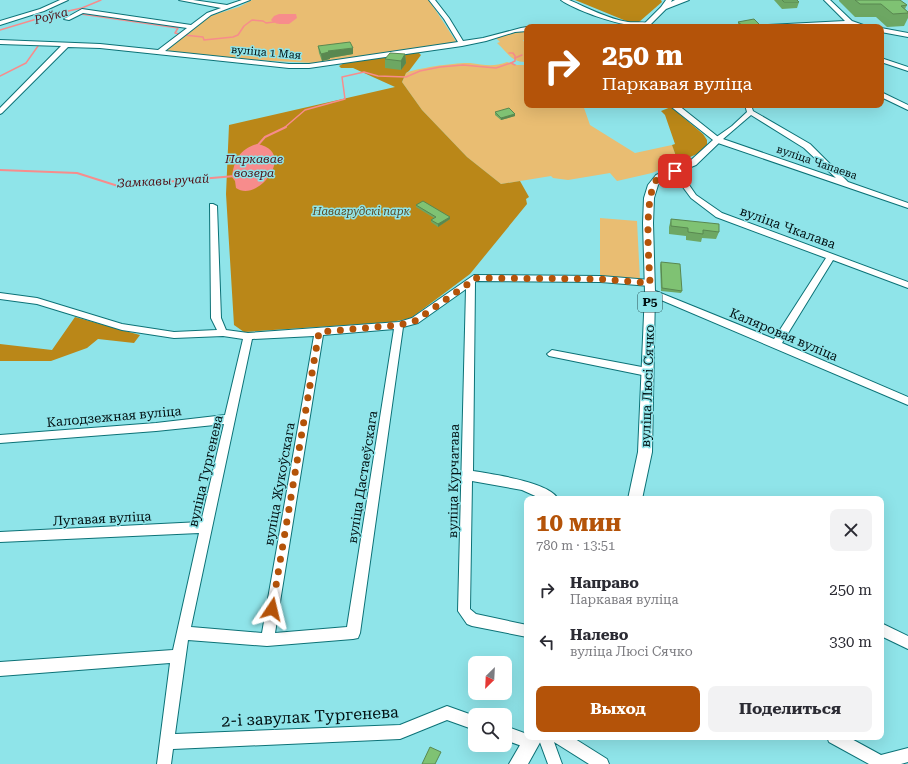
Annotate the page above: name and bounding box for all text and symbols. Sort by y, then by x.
water label: Роўка [32,5,69,27]
text: 250 m [602,39,683,72]
icon: right [536,40,588,92]
street label: вуліца 1 Мая [230,43,302,62]
text: Паркавая вуліца [602,73,752,94]
street label: вуліца Чапаева [775,143,859,182]
water label: Паркавае возера [224,152,283,180]
pin [658,154,692,188]
icon: arrive [664,160,686,182]
water label: Замкавы ручай [116,172,210,190]
street label: вуліца Чкалава [738,203,838,252]
park label: Навагрудскі парк [312,205,410,218]
road number: Р5 [638,292,662,312]
street label: Каляровая вуліца [727,305,840,364]
street label: вуліца Люсі Сячко [638,324,657,448]
street label: Калодзежная вуліца [46,403,182,430]
street label: вуліца Дастаеўскага [345,410,380,545]
street label: вуліца Тургенева [185,414,226,529]
street label: вуліца Жукоўскага [261,421,298,547]
street label: вуліца Курчатава [445,424,462,538]
street label: Лугавая вуліца [52,508,152,529]
text: 10 мин [536,509,621,537]
button: close [830,509,872,551]
text: 780 m · 13:51 [536,538,615,553]
text: Направо [570,574,639,592]
icon: right [536,579,558,601]
text: 250 m [829,581,872,599]
position arrow [251,588,293,630]
text: Паркавая вуліца [570,592,679,607]
text: Налево [570,626,629,644]
icon: left [536,631,558,653]
text: 330 m [829,633,872,651]
text: вуліца Люсі Сячко [570,644,693,659]
north arrow [468,656,512,700]
map controls [468,656,512,752]
button: Выход [536,686,700,732]
button: Поделиться [708,686,872,732]
street label: 2-і завулак Тургенева [221,702,400,731]
button: search [468,708,512,752]

